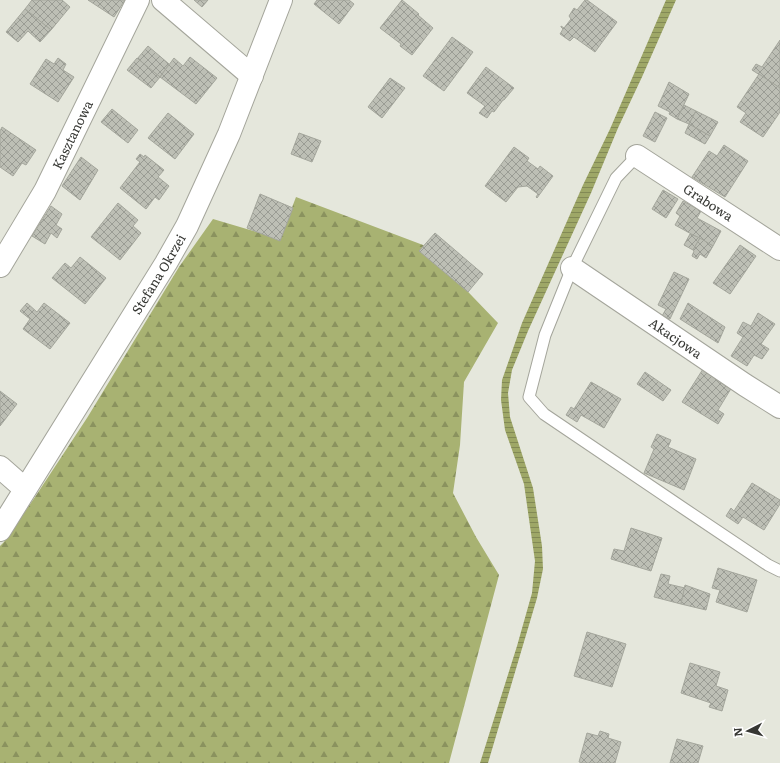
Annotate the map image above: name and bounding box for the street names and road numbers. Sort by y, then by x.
street label: Kasztanowa [47,97,97,172]
street label: Grabowa [680,179,737,225]
street label: Stefana Okrzei [126,230,190,318]
street label: Akacjowa [645,313,706,362]

